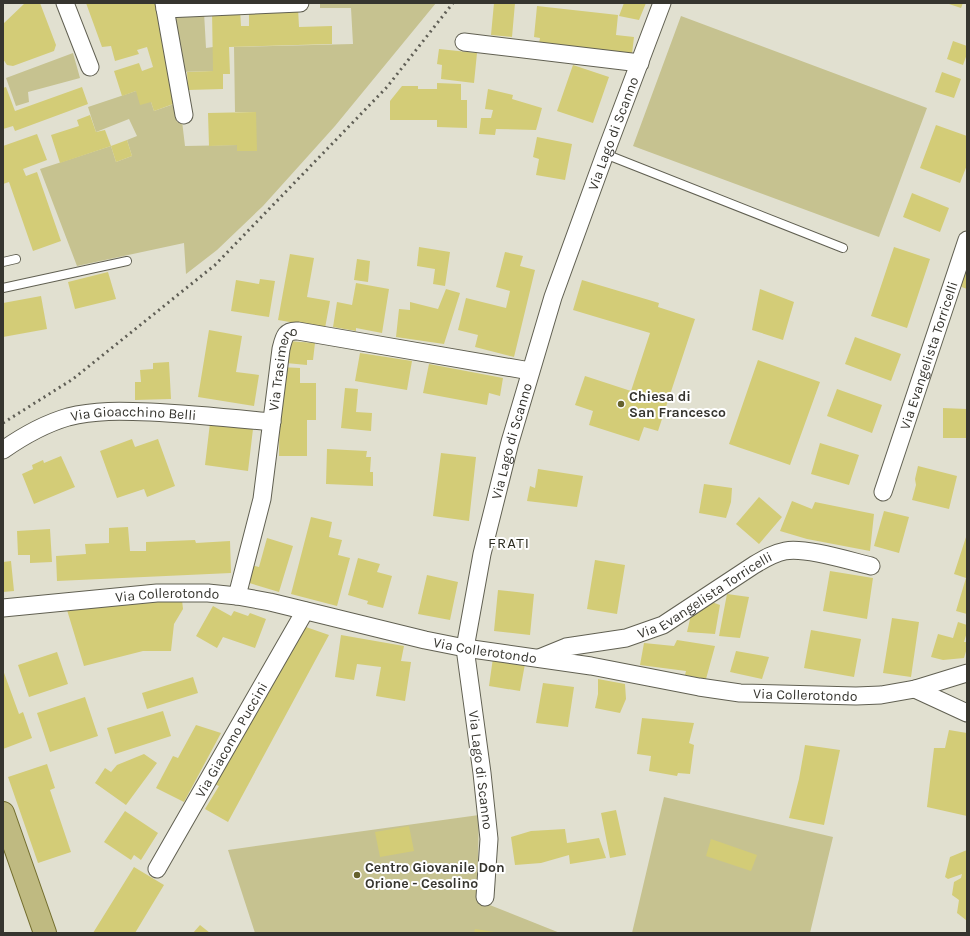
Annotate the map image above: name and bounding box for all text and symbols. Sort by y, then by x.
street label: Via Lago di Scanno [584,74,642,193]
street label: Via Evangelista Torricelli [896,279,962,432]
street label: Via Trasimeno [265,323,298,412]
street label: Via Lago di Scanno [488,381,536,501]
place label: Chiesa di San Francesco [629,388,726,421]
marker: Chiesa di San Francesco [616,399,626,409]
street label: Via Gioacchino Belli [69,403,197,425]
district label: FRATI [488,534,530,552]
street label: Via Evangelista Torricelli [635,548,775,642]
street label: Via Collerotondo [114,585,220,606]
street label: Via Collerotondo [432,634,538,667]
street label: Via Giacomo Puccini [192,679,271,801]
street label: Via Collerotondo [753,685,858,705]
street label: Via Lago di Scanno [465,709,496,831]
place label: Centro Giovanile Don Orione - Cesolino [365,859,505,892]
marker: Centro Giovanile Don Orione - Cesolino [352,870,362,880]

